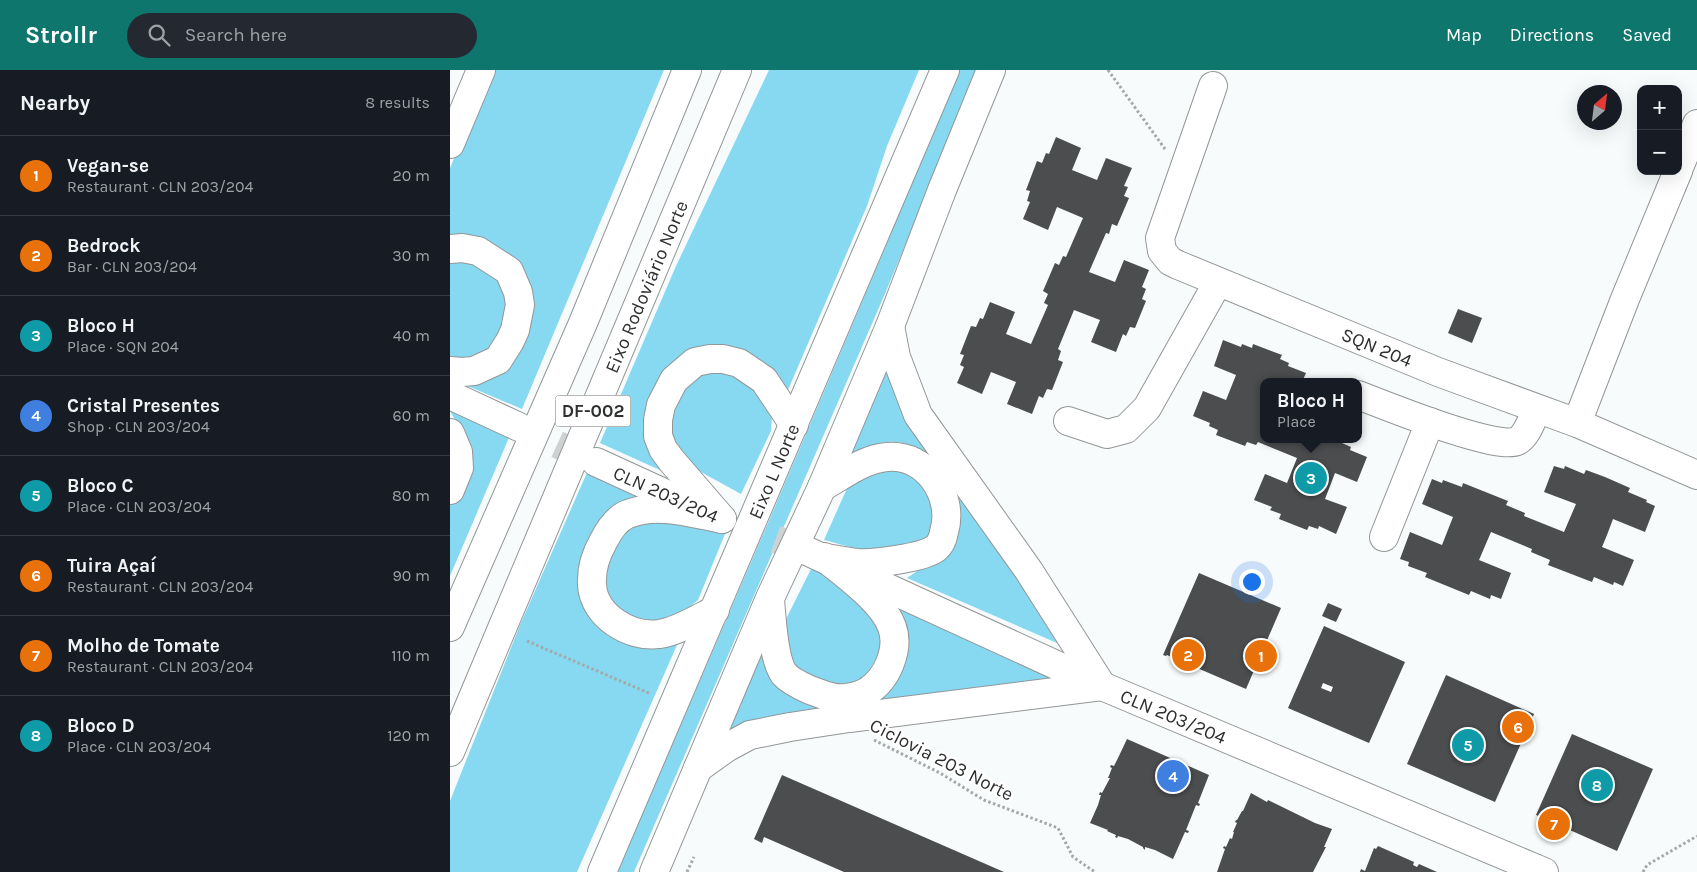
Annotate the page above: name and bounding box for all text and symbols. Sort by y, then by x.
search box [127,13,477,58]
text: Strollr [25,21,97,49]
icon: search [145,21,173,49]
text: Search here [185,24,287,46]
text: Map [1446,24,1482,46]
text: Directions [1510,24,1594,46]
text: Saved [1622,24,1672,46]
north arrow [1577,85,1622,130]
map controls [1637,85,1682,175]
button: + [1637,85,1682,130]
text: Nearby [20,91,90,115]
text: 8 results [365,93,430,112]
button: − [1637,130,1682,175]
text: Vegan-se [67,155,149,177]
text: 1 [33,166,39,185]
text: 20 m [392,166,430,185]
text: Restaurant · CLN 203/204 [67,177,254,196]
street label: Eixo Rodoviário Norte [601,197,693,376]
text: Bedrock [67,235,141,257]
text: 2 [31,246,41,265]
text: 30 m [392,246,430,265]
text: Bar · CLN 203/204 [67,257,197,276]
text: Bloco H [67,315,135,337]
street label: SQN 204 [1338,323,1415,372]
text: 3 [31,326,41,345]
text: 40 m [393,326,430,345]
text: Place · SQN 204 [67,337,179,356]
popup [1260,378,1362,443]
text: Bloco H [1277,390,1345,412]
text: Cristal Presentes [67,395,220,417]
road number: DF-002 [556,396,630,426]
text: 4 [31,406,41,425]
text: 60 m [393,406,430,425]
text: Place [1277,412,1316,431]
text: Shop · CLN 203/204 [67,417,210,436]
street label: Eixo L Norte [744,420,804,523]
pin: 3 [1295,459,1327,497]
street label: CLN 203/204 [610,462,722,528]
text: Bloco C [67,475,134,497]
text: 5 [31,486,41,505]
text: 80 m [392,486,430,505]
text: Place · CLN 203/204 [67,497,211,516]
text: Tuira Açaí [67,555,156,577]
text: 6 [31,566,41,585]
text: 90 m [392,566,430,585]
your location [1239,569,1265,595]
text: Restaurant · CLN 203/204 [67,577,254,596]
text: Molho de Tomate [67,635,220,657]
pin: 2 [1172,636,1204,674]
pin: 1 [1245,637,1277,675]
text: 7 [32,646,40,665]
text: 110 m [391,646,430,665]
text: Restaurant · CLN 203/204 [67,657,254,676]
street label: CLN 203/204 [1117,685,1230,749]
pin: 6 [1502,708,1534,746]
street label: Ciclovia 203 Norte [866,714,1017,806]
text: Bloco D [67,715,135,737]
text: 8 [31,726,41,745]
text: 120 m [387,726,430,745]
pin: 5 [1452,726,1484,764]
text: Place · CLN 203/204 [67,737,211,756]
pin: 4 [1157,757,1189,795]
pin: 8 [1581,766,1613,804]
pin: 7 [1538,805,1570,843]

